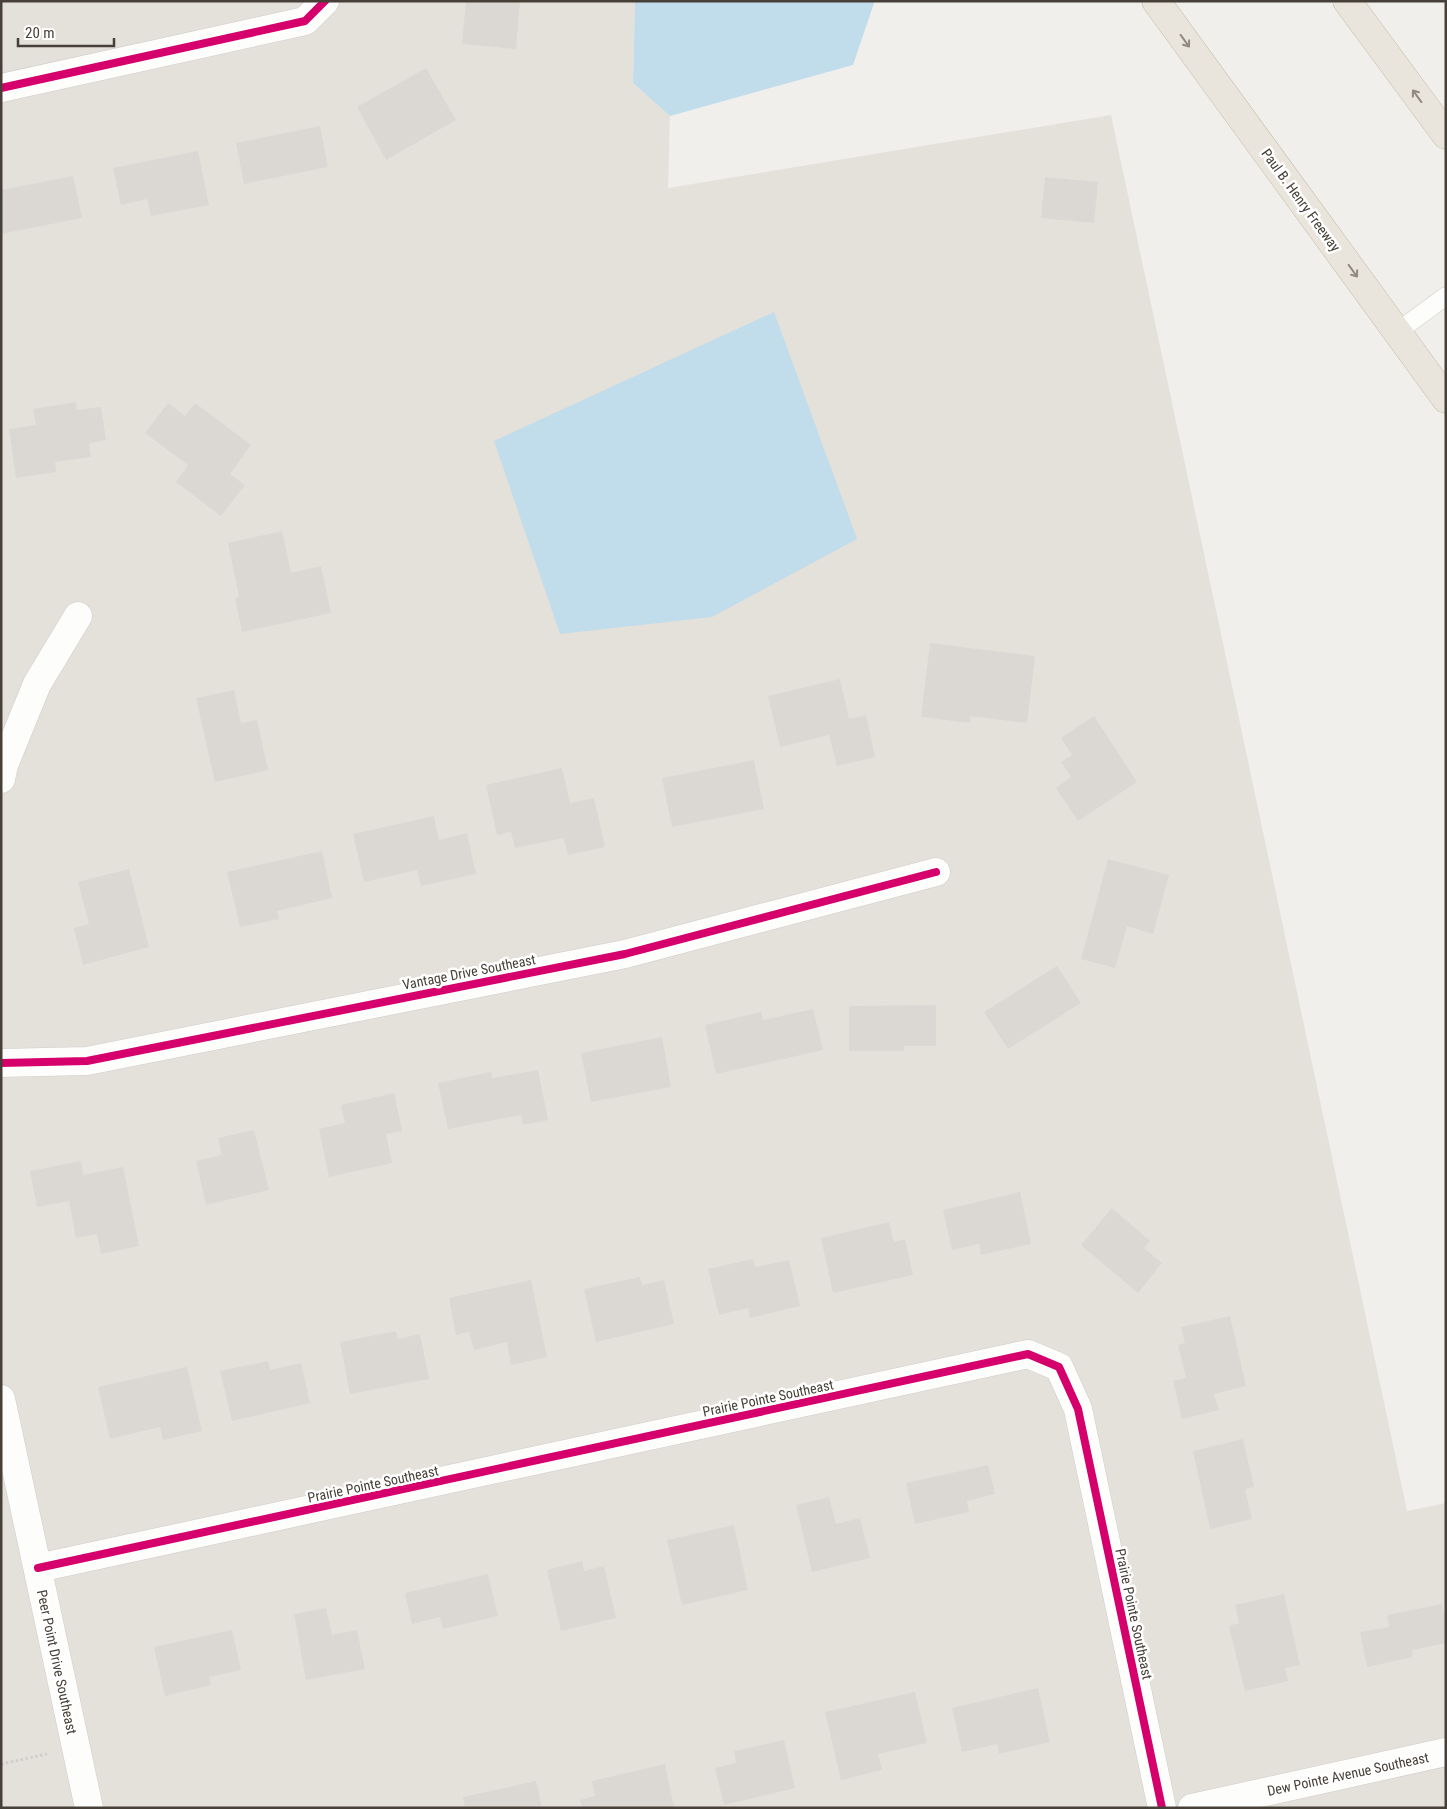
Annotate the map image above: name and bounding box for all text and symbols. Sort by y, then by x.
scale bar [18,15,114,47]
text: 20 m [25,24,55,42]
one-way arrow [1179,34,1190,47]
one-way arrow [1412,89,1422,103]
street label: Paul B. Henry Freeway [1258,146,1344,255]
one-way arrow [1347,264,1358,277]
street label: Vantage Drive Southeast [401,951,537,993]
street label: Prairie Pointe Southeast [701,1376,835,1420]
street label: Prairie Pointe Southeast [306,1462,440,1506]
street label: Prairie Pointe Southeast [1112,1547,1156,1681]
street label: Peer Point Drive Southeast [34,1588,80,1736]
street label: Dew Pointe Avenue Southeast [1266,1749,1430,1799]

